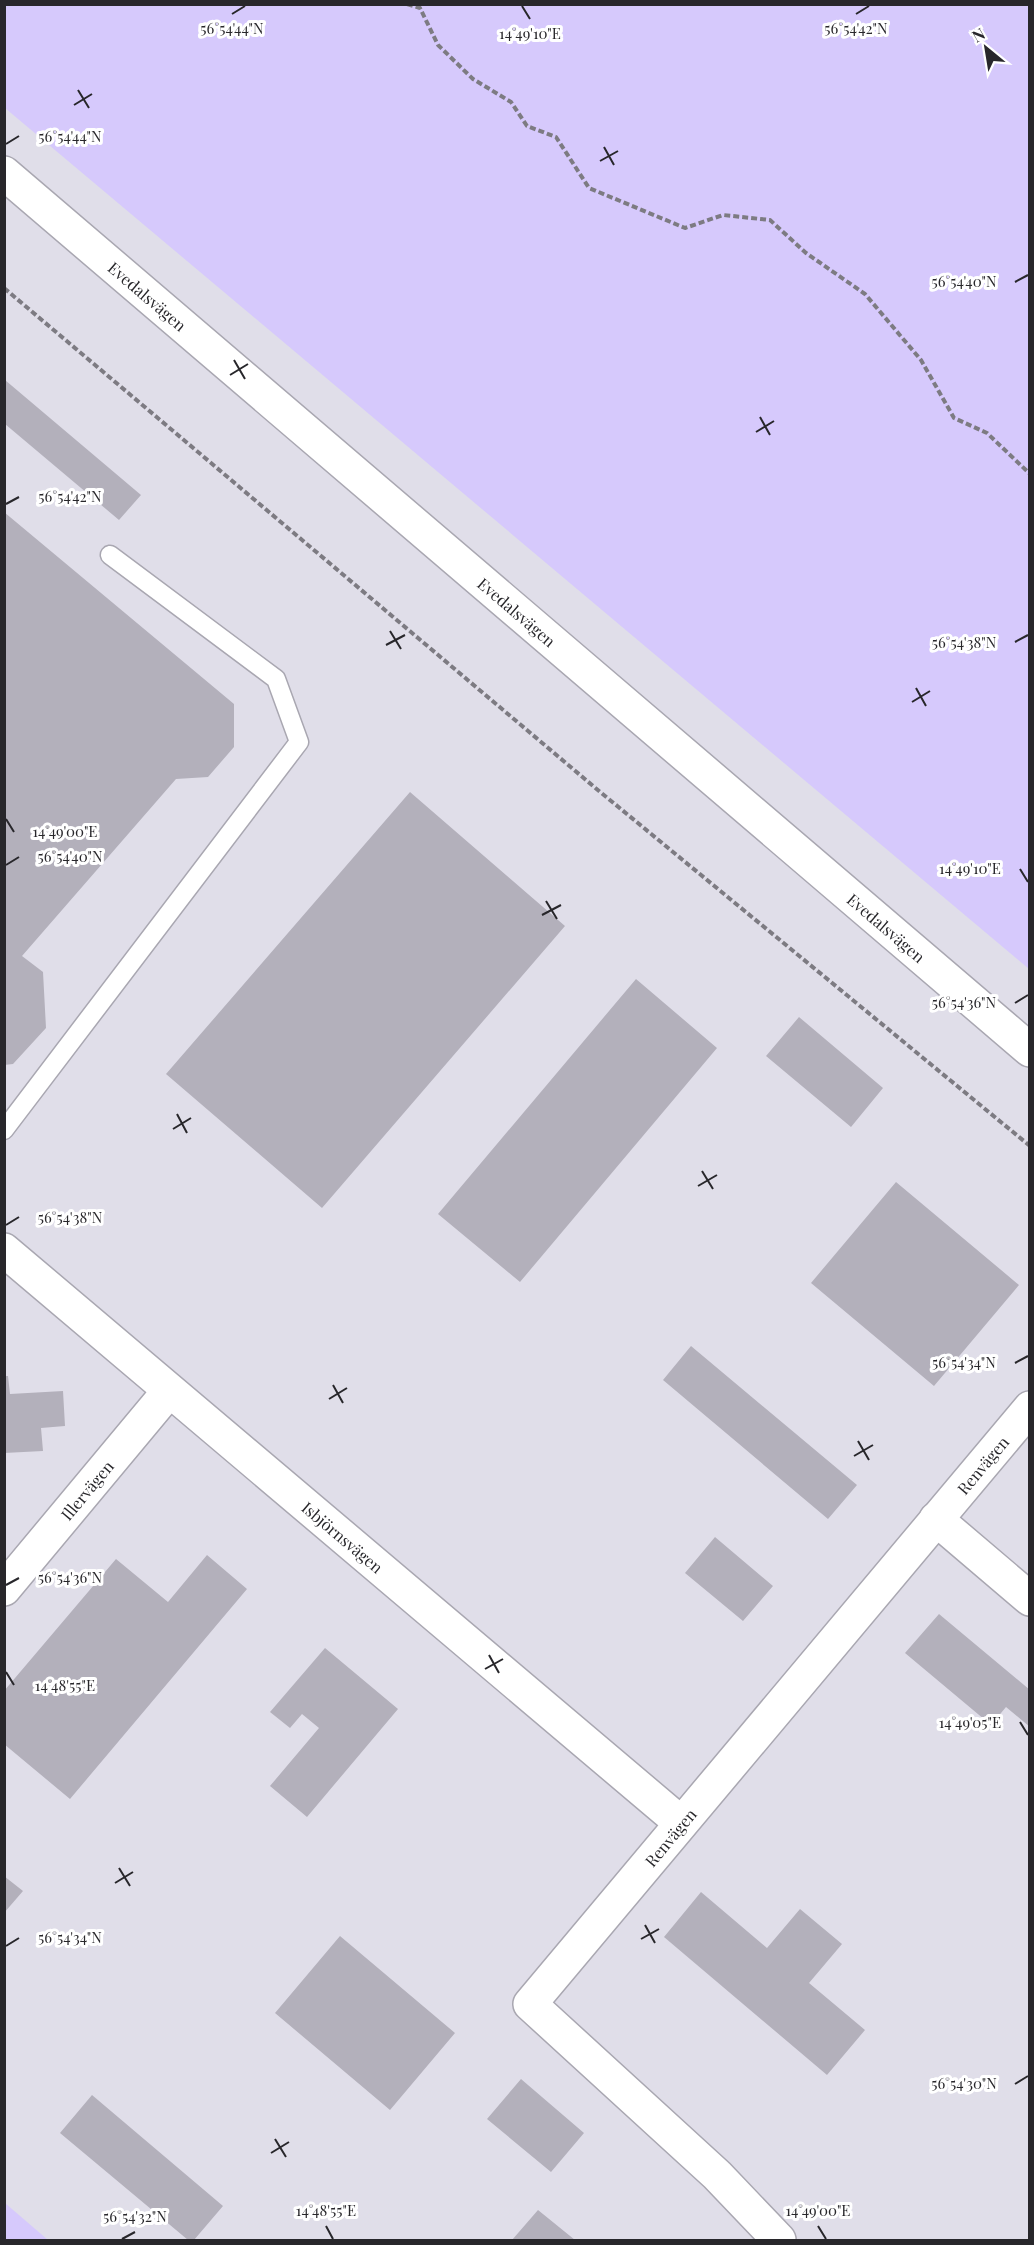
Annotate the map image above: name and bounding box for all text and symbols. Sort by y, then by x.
text: 56°54'44"N [200,18,264,38]
text: 56°54'42"N [824,18,888,38]
north arrow [956,18,1016,78]
text: N [968,22,989,47]
text: 14°49'10"E [499,23,561,43]
text: 56°54'44"N [38,126,102,146]
street label: Evedalsvägen [104,257,191,335]
text: 56°54'40"N [931,271,997,291]
text: 56°54'42"N [38,486,102,506]
street label: Evedalsvägen [474,572,561,651]
text: 56°54'38"N [932,632,997,652]
text: 14°49'00"E [33,821,97,841]
text: 56°54'40"N [37,846,103,866]
text: 14°49'10"E [939,858,1001,878]
street label: Evedalsvägen [843,888,930,967]
text: 56°54'36"N [932,992,997,1012]
text: 56°54'38"N [38,1207,103,1227]
text: 56°54'34"N [932,1352,996,1372]
street label: Renvägen [952,1431,1013,1498]
street label: Illervägen [56,1455,118,1524]
street label: Isbjörnsvägen [298,1496,388,1577]
text: 56°54'36"N [38,1567,103,1587]
text: 14°48'55"E [35,1675,95,1695]
text: 14°49'05"E [939,1712,1001,1732]
street label: Renvägen [640,1803,701,1871]
text: 56°54'34"N [38,1927,102,1947]
text: 56°54'30"N [931,2073,997,2093]
text: 14°48'55"E [296,2200,356,2220]
text: 14°49'00"E [786,2200,850,2220]
text: 56°54'32"N [103,2206,167,2226]

